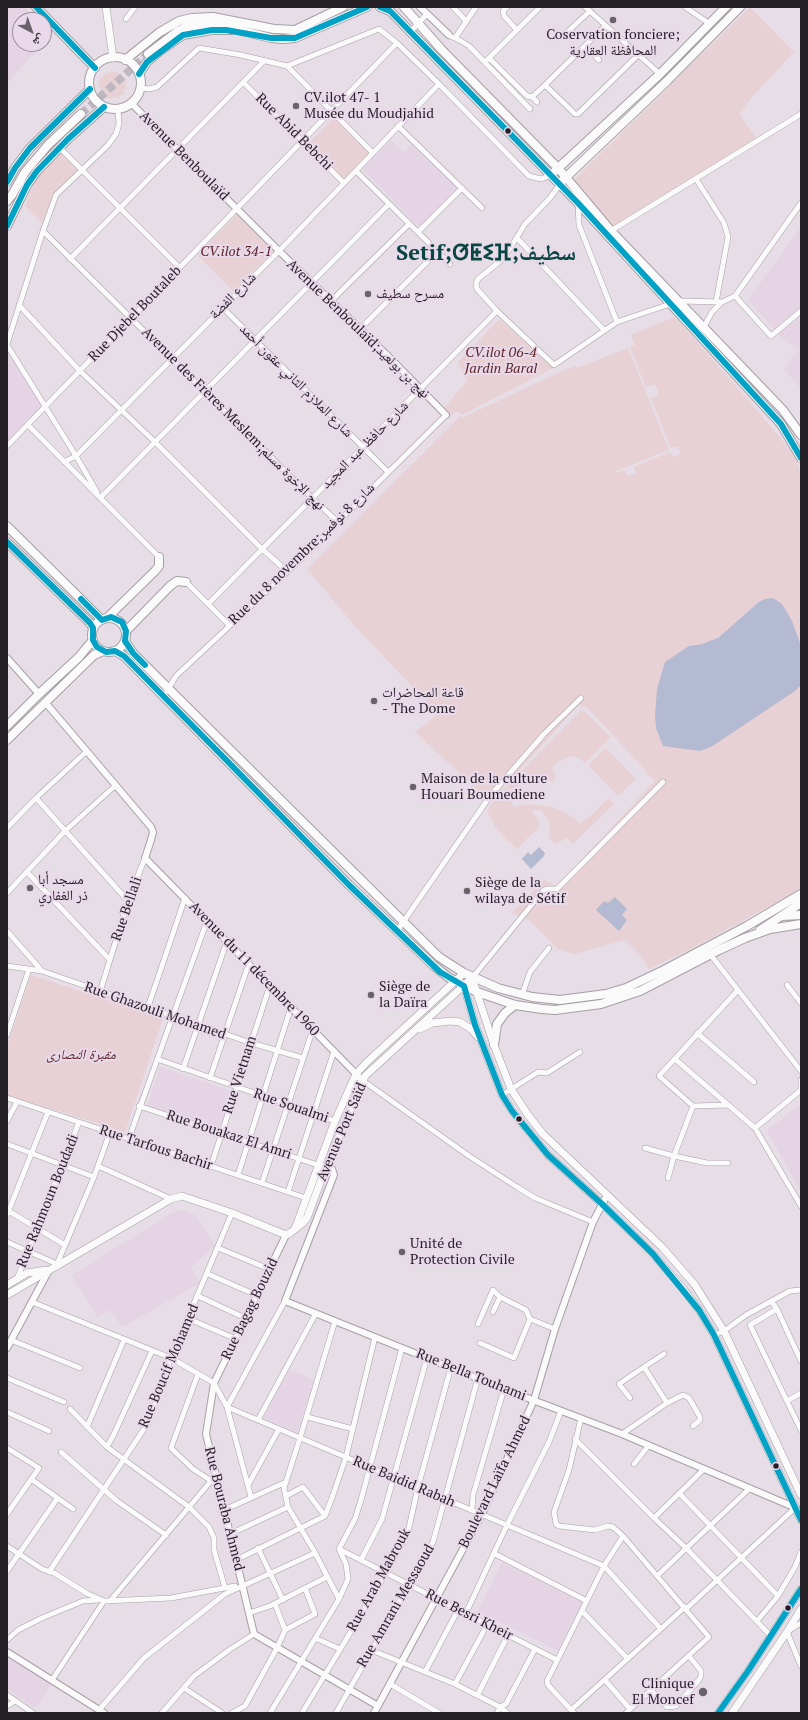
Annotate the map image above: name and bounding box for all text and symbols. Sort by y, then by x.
north arrow [12,12,52,52]
marker: Coservation fonciere; المحافظة العقارية [608,15,618,25]
place label: Coservation fonciere; المحافظة العقارية [546,27,680,60]
text: ش [30,31,48,49]
street label: Rue Abid Bebchi [252,90,336,174]
place label: CV.ilot 47- 1 Musée du Moudjahid [304,90,434,122]
marker: CV.ilot 47- 1 Musée du Moudjahid [291,101,301,111]
street label: Avenue Benboulaïd [136,108,232,204]
unlabelled marker [503,126,513,136]
district label: Setif;ⵚⵟⵉⴼ;سطيف [396,241,576,267]
park label: CV.ilot 34-1 [200,244,272,260]
street label: Avenue Benboulaïd;نهج بن بولعيد [283,256,433,402]
street label: Rue Djebel Boutaleb [85,263,185,365]
street label: شارع الفضة [206,269,260,323]
place label: مسرح سطيف [376,286,444,302]
marker: مسرح سطيف [363,289,373,299]
street label: شارع الملازم الثاني عقون أحمد [236,321,356,441]
street label: Avenue des Frères Meslem;نهج الإخوة مسلم [138,324,328,514]
park label: CV.ilot 06-4 Jardin Baral [465,345,537,378]
street label: شارع حافظ عبد المجيد [318,398,412,492]
street label: Rue du 8 novembre;شارع 8 نوفمبر [225,480,379,628]
place label: قاعة المحاضرات - The Dome [382,685,464,718]
marker: قاعة المحاضرات - The Dome [369,696,379,706]
place label: Maison de la culture Houari Boumediene [421,771,547,804]
marker: Maison de la culture Houari Boumediene [408,782,418,792]
place label: مسجد أبا ذر الغفاري [38,872,88,904]
street label: Rue Bellali [108,875,146,943]
place label: Siège de la wilaya de Sétif [475,875,565,908]
marker: مسجد أبا ذر الغفاري [25,883,35,893]
marker: Siège de la wilaya de Sétif [462,886,472,896]
street label: Avenue du 11 décembre 1960 [185,898,323,1040]
street label: Rue Ghazouli Mohamed [82,979,228,1043]
place label: Siège de la Daïra [379,979,430,1012]
marker: Siège de la Daïra [366,990,376,1000]
street label: Rue Vietnam [220,1034,260,1116]
park label: مقبرة النصارى [46,1047,116,1063]
street label: Avenue Port Saïd [314,1080,370,1184]
street label: Rue Soualmi [251,1085,331,1127]
street label: Rue Bouakaz El Amri [164,1107,294,1163]
unlabelled marker [514,1114,524,1124]
street label: Rue Tarfous Bachir [97,1122,215,1174]
street label: Rue Rahmoun Boudadi [14,1132,82,1270]
place label: Unité de Protection Civile [410,1236,515,1268]
marker: Unité de Protection Civile [397,1247,407,1257]
street label: Rue Bagag Bouzid [218,1255,282,1363]
street label: Rue Boucif Mohamed [135,1302,203,1430]
street label: Rue Bella Touhami [414,1345,528,1405]
street label: Boulevard Laïfa Ahmed [456,1413,534,1551]
street label: Rue Bouraba Ahmed [200,1445,248,1573]
street label: Rue Baidid Rabah [350,1453,458,1511]
unlabelled marker [771,1461,781,1471]
street label: Rue Arab Mabrouk [344,1525,414,1635]
street label: Rue Amrani Messaoud [354,1541,438,1671]
street label: Rue Besri Kheir [422,1586,516,1644]
unlabelled marker [783,1603,793,1613]
place label: Clinique El Moncef [632,1676,694,1708]
marker: Clinique El Moncef [697,1686,709,1698]

